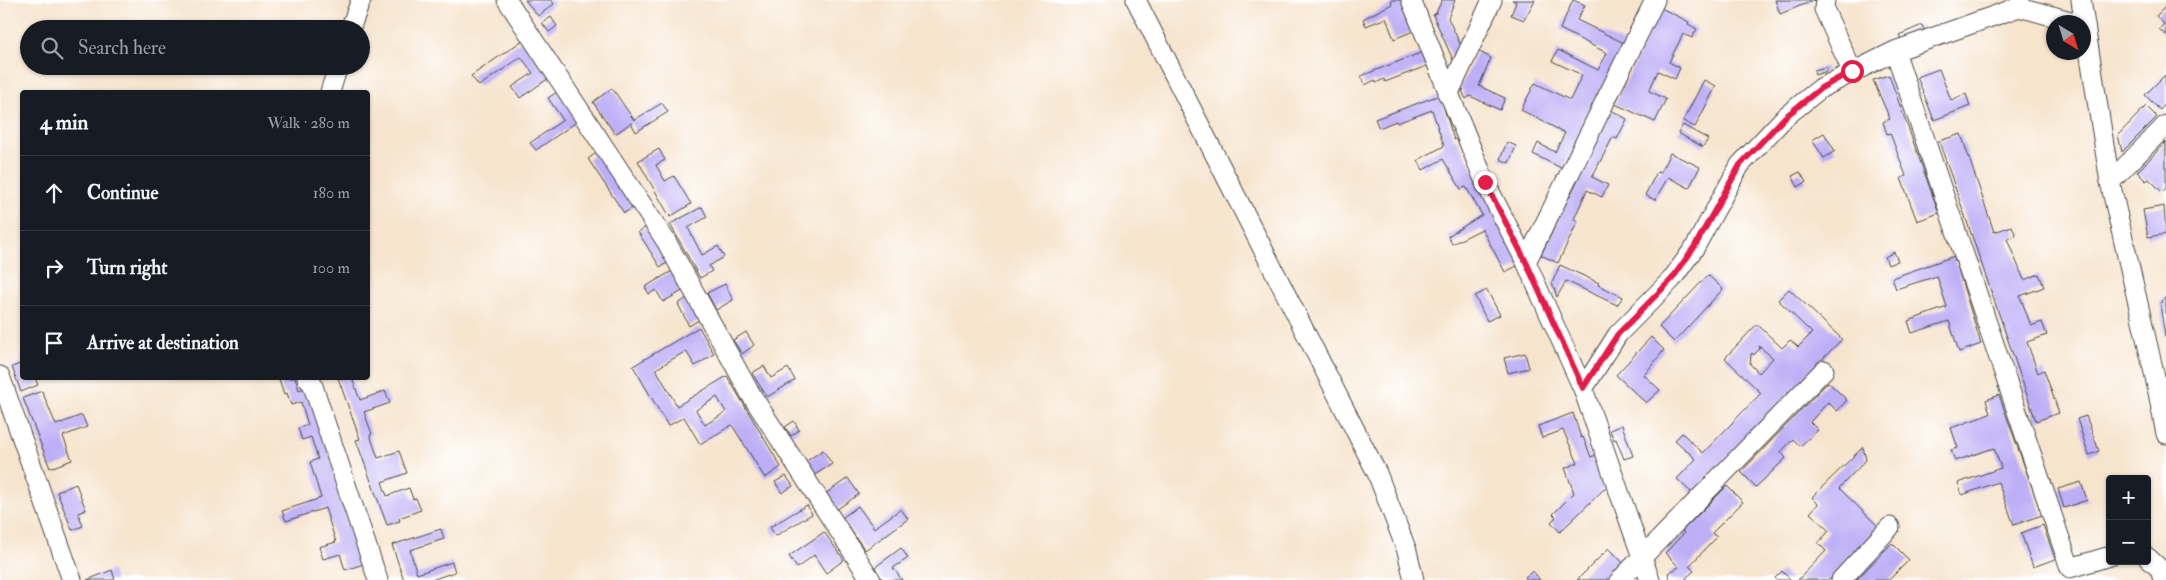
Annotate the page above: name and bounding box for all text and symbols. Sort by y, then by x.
north arrow [2046,15,2091,60]
search box [20,20,370,75]
icon: search [38,34,66,62]
text: Search here [78,36,166,60]
route start [1841,60,1864,83]
text: 4 min [40,109,88,136]
text: Walk · 280 m [267,113,350,133]
route end [1474,171,1497,194]
icon: ahead [40,179,68,207]
text: Continue [87,181,158,205]
text: 180 m [313,183,350,203]
icon: right [40,254,68,282]
text: Turn right [87,256,167,280]
text: 100 m [312,258,350,278]
icon: arrive [40,329,68,357]
text: Arrive at destination [87,331,239,355]
map controls [2106,475,2151,565]
button: + [2106,475,2151,520]
button: − [2106,520,2151,565]

